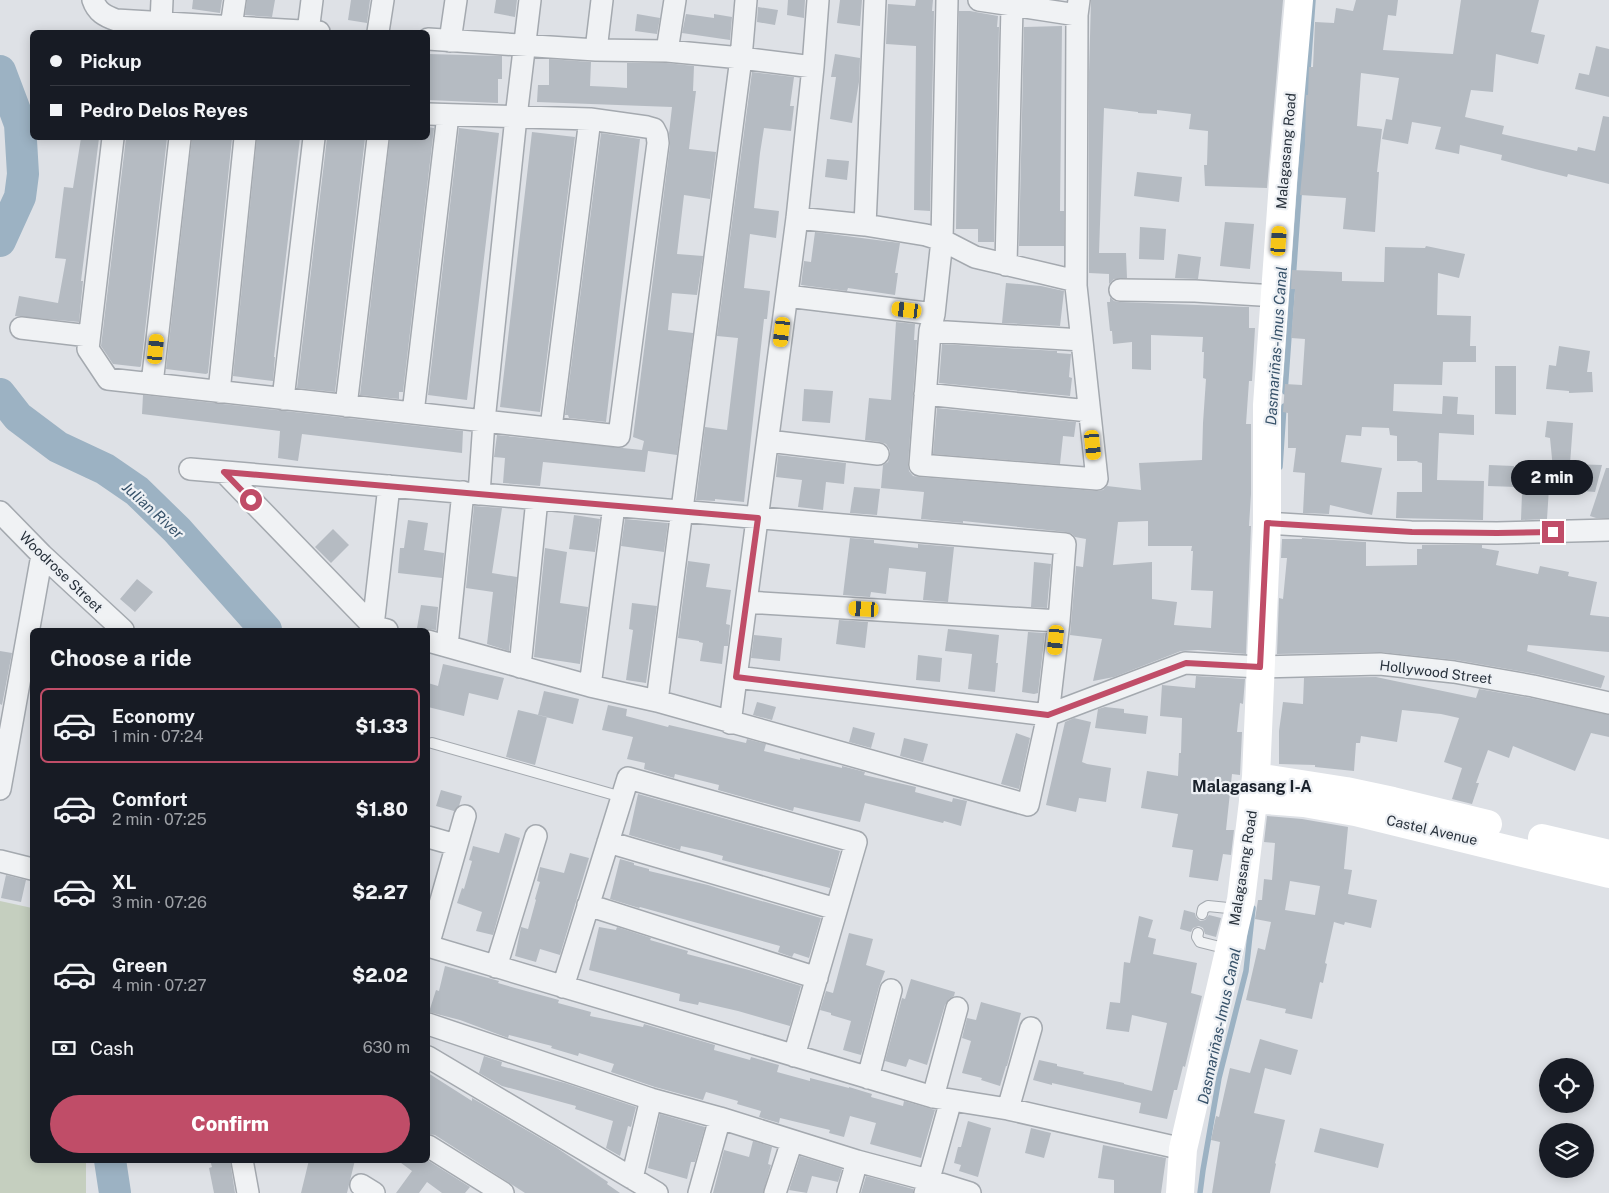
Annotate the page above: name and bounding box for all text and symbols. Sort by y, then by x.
text: Pickup [80,50,142,72]
street label: Malagasang Road [1273,92,1299,210]
text: Pedro Delos Reyes [80,99,248,121]
car [1270,226,1287,256]
water label: Dasmariñas-Imus Canal [1262,266,1290,426]
car [891,301,922,319]
car [772,316,791,348]
car [146,333,165,365]
car [1083,429,1102,461]
callout: 2 min [1512,460,1594,494]
text: 2 min [1531,468,1573,487]
water label: Julian River [119,478,187,542]
route start [240,489,262,511]
route end [1542,521,1564,543]
street label: Woodrose Street [16,528,106,616]
car [848,601,879,617]
car [1046,624,1065,656]
text: Choose a ride [50,645,192,671]
street label: Hollywood Street [1379,657,1493,687]
icon: car [52,703,97,748]
text: Economy [112,705,195,727]
text: $1.33 [355,715,408,737]
text: 1 min · 07:24 [112,727,204,746]
district label: Malagasang I-A [1192,777,1312,796]
icon: car [52,786,97,831]
text: Comfort [112,788,188,810]
text: $1.80 [356,798,408,820]
street label: Malagasang Road [1226,809,1260,927]
text: 2 min · 07:25 [112,810,207,829]
street label: Castel Avenue [1385,812,1479,848]
icon: car [52,869,97,914]
text: XL [112,871,137,893]
text: $2.27 [352,881,408,903]
text: 3 min · 07:26 [112,893,207,912]
water label: Dasmariñas-Imus Canal [1194,946,1244,1106]
icon: car [52,952,97,997]
text: Green [112,954,167,976]
text: $2.02 [352,964,408,986]
text: 4 min · 07:27 [112,976,207,995]
icon: cash [50,1034,78,1062]
text: Cash [90,1037,134,1059]
text: 630 m [363,1038,410,1057]
map controls [1539,1058,1594,1178]
button: locate [1539,1058,1594,1113]
button: Confirm [50,1095,410,1153]
button: layers [1539,1123,1594,1178]

